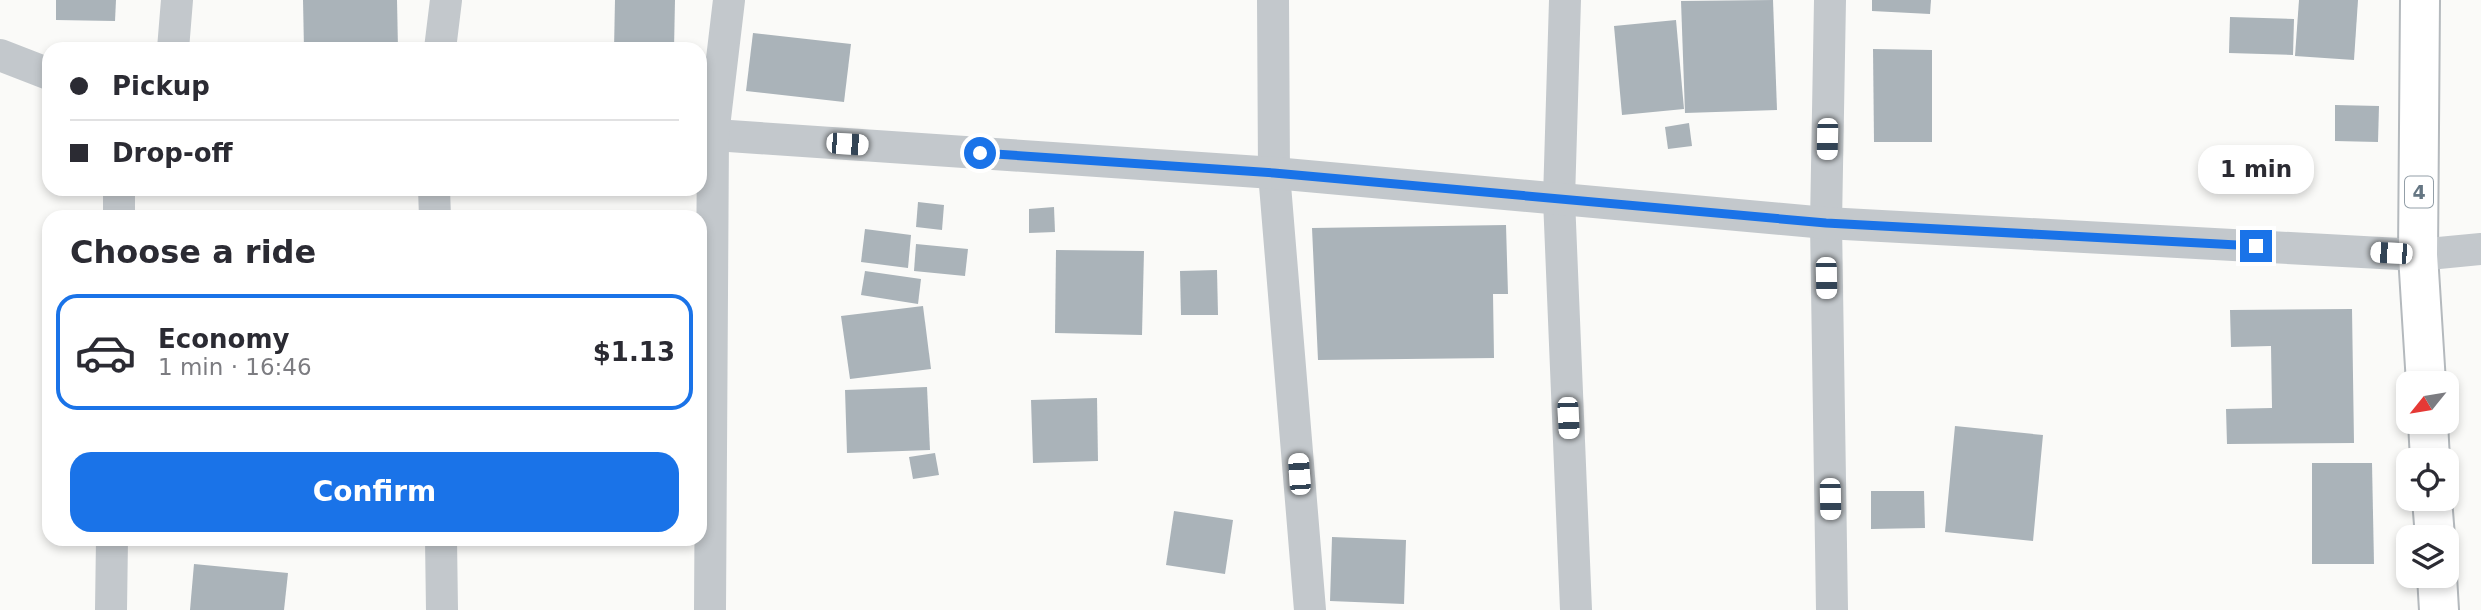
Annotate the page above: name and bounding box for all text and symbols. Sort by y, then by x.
text: Pickup [112,71,210,101]
car [1817,118,1838,160]
car [826,132,869,156]
route start [964,137,996,169]
text: Drop-off [112,138,233,168]
callout: 1 min [2198,145,2314,194]
text: 1 min [2220,156,2292,182]
road number: 4 [2405,176,2433,208]
route end [2240,230,2272,262]
text: Choose a ride [70,233,316,271]
car [2370,241,2413,265]
car [1816,257,1837,299]
icon: car [74,321,137,384]
text: Economy [158,324,289,354]
text: $1.13 [593,337,675,367]
text: 1 min · 16:46 [158,354,312,380]
north arrow [2396,371,2459,434]
map controls [2396,371,2459,588]
car [1557,396,1580,440]
button: locate [2396,448,2459,511]
button: Confirm [70,452,679,532]
car [1288,452,1311,496]
car [1820,478,1841,520]
button: layers [2396,525,2459,588]

